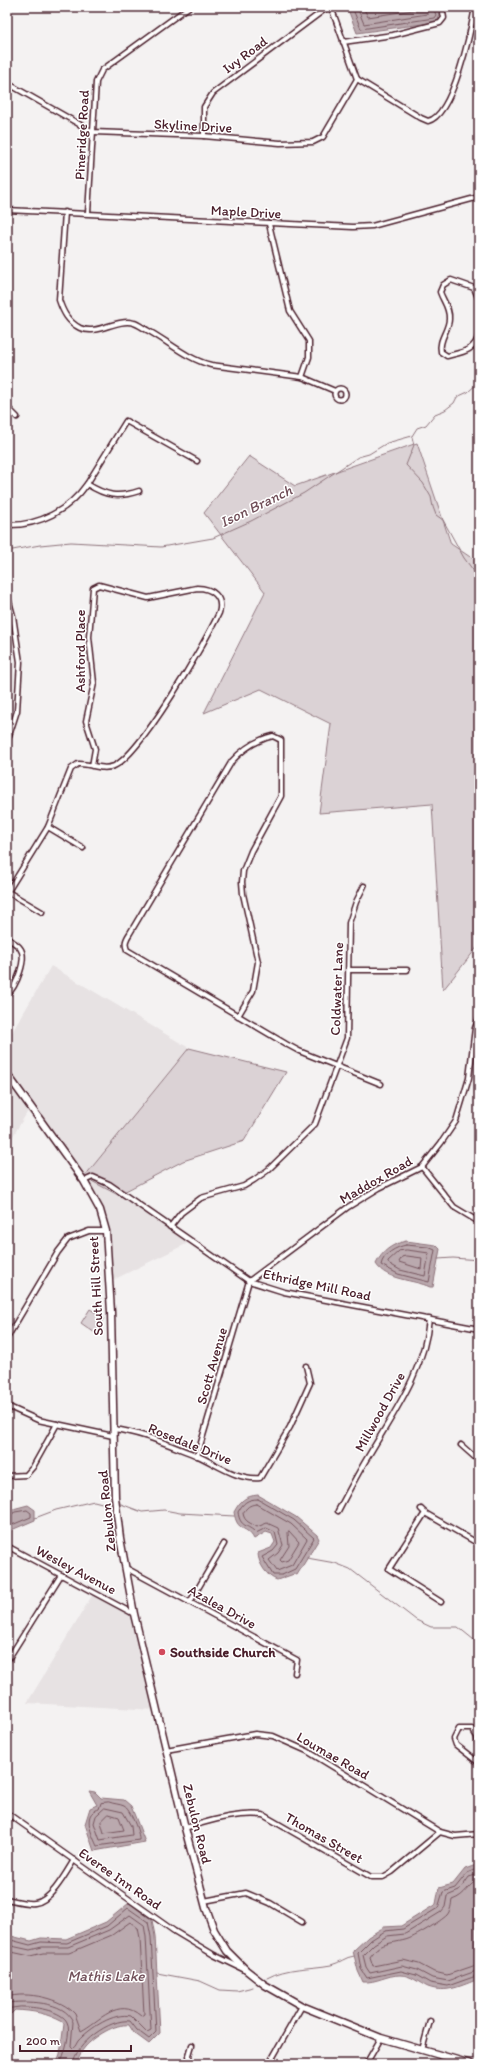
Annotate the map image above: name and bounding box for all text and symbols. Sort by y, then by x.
street label: Ivy Road [219,32,271,77]
street label: Pineridge Road [71,89,93,180]
street label: Skyline Drive [154,115,233,137]
street label: Maple Drive [210,202,282,222]
water label: Ison Branch [217,481,295,531]
street label: Ashford Place [72,609,89,693]
street label: Coldwater Lane [327,942,347,1036]
street label: Maddox Road [337,1152,416,1208]
street label: South Hill Street [85,1236,107,1336]
street label: Ethridge Mill Road [262,1265,373,1305]
street label: Scott Avenue [193,1325,231,1406]
street label: Millwood Drive [351,1369,409,1455]
street label: Rosedale Drive [146,1420,234,1469]
street label: Zebulon Road [94,1469,120,1553]
street label: Wesley Avenue [33,1542,119,1598]
street label: Azalea Drive [185,1581,259,1633]
place label: Southside Church [170,1644,276,1661]
marker: Southside Church [157,1647,167,1657]
street label: Loumae Road [294,1728,373,1784]
street label: Zebulon Road [179,1782,215,1866]
street label: Thomas Street [282,1809,366,1867]
street label: Everee Inn Road [76,1844,165,1914]
water label: Mathis Lake [68,1967,145,1985]
scale bar [20,2027,131,2053]
text: 200 m [26,2034,60,2048]

